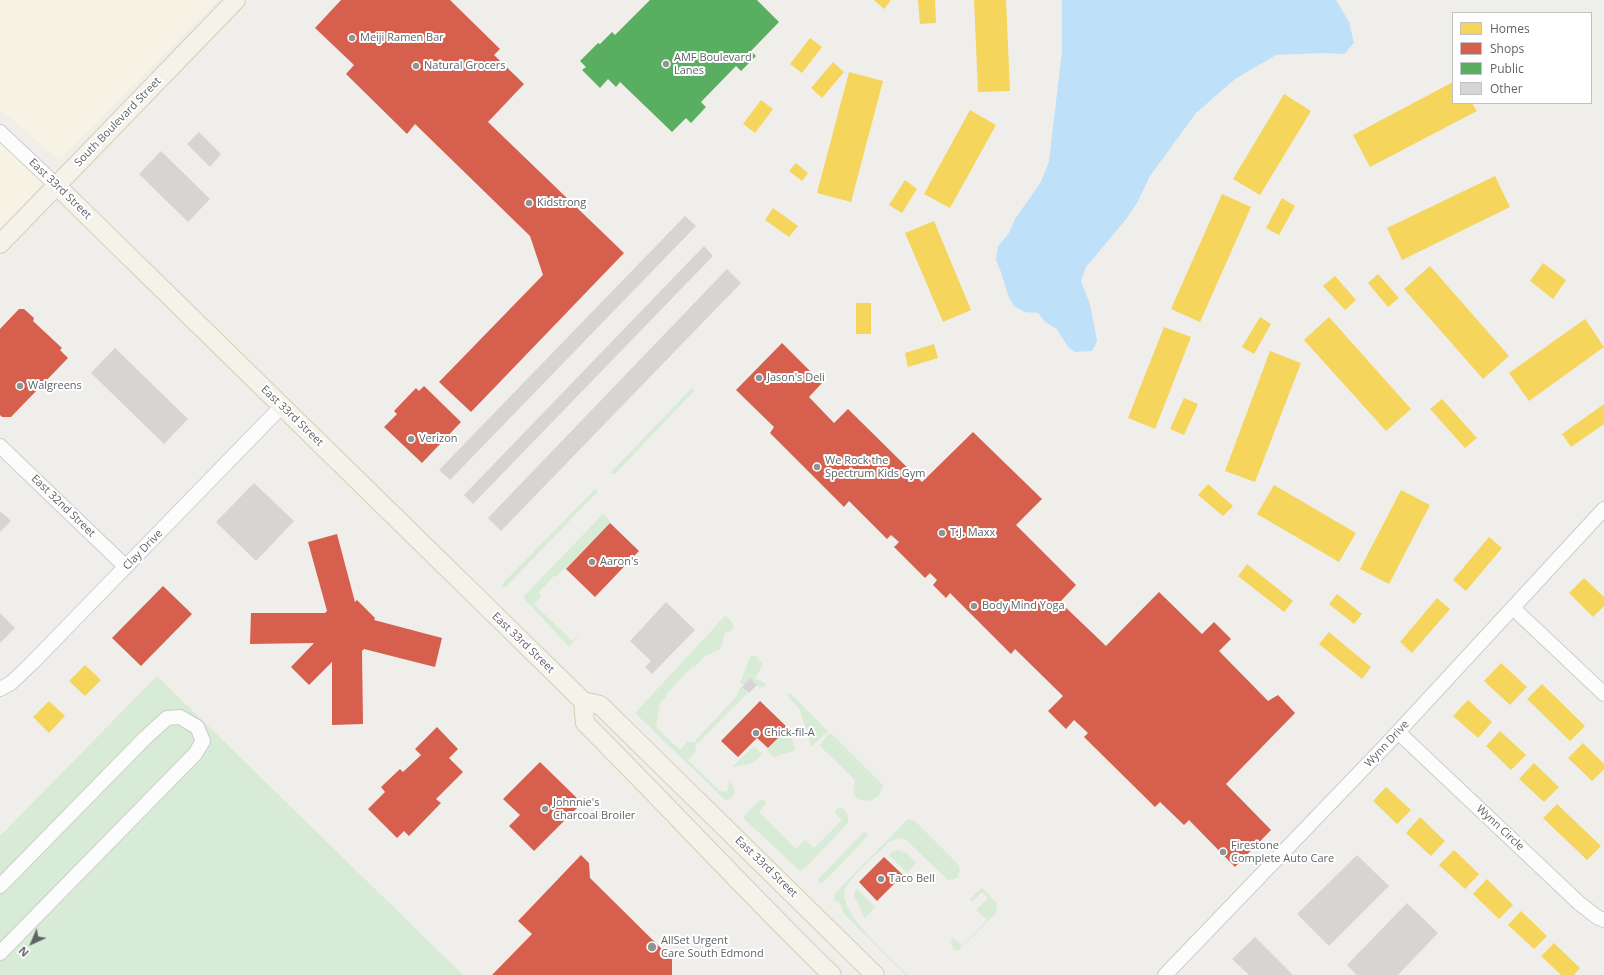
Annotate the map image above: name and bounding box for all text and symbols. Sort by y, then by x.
legend [1452,12,1592,104]
text: Homes [1490,20,1530,37]
place label: Meiji Ramen Bar [360,31,444,45]
marker: Meiji Ramen Bar [347,33,357,43]
text: Shops [1490,40,1524,57]
place label: AMF Boulevard Lanes [674,51,752,77]
place label: Natural Grocers [424,59,506,73]
marker: AMF Boulevard Lanes [661,59,671,69]
text: Public [1490,60,1524,77]
marker: Natural Grocers [411,61,421,71]
street label: South Boulevard Street [72,75,164,169]
text: Other [1490,80,1523,97]
street label: East 33rd Street [26,156,94,222]
place label: Kidstrong [537,196,586,210]
marker: Kidstrong [524,198,534,208]
place label: Jason's Deli [767,371,825,385]
marker: Jason's Deli [754,373,764,383]
place label: Walgreens [28,379,82,393]
marker: Walgreens [15,381,25,391]
street label: East 33rd Street [258,383,326,449]
place label: Verizon [419,432,458,446]
marker: Verizon [406,434,416,444]
place label: We Rock the Spectrum Kids Gym [825,454,925,480]
marker: We Rock the Spectrum Kids Gym [812,462,822,472]
street label: East 32nd Street [28,472,98,540]
place label: T.J. Maxx [950,526,995,540]
street label: Clay Drive [120,527,166,573]
marker: T.J. Maxx [937,528,947,538]
place label: Aaron's [600,555,639,569]
marker: Aaron's [587,557,597,567]
place label: Body Mind Yoga [982,599,1065,613]
marker: Body Mind Yoga [969,601,979,611]
street label: East 33rd Street [489,610,557,676]
street label: Wynn Drive [1362,718,1412,770]
place label: Chick-fil-A [764,726,815,740]
marker: Chick-fil-A [751,728,761,738]
place label: Johnnie's Charcoal Broiler [553,796,635,822]
street label: Wynn Circle [1473,803,1527,853]
marker: Johnnie's Charcoal Broiler [540,804,550,814]
street label: East 33rd Street [732,834,800,900]
place label: Firestone Complete Auto Care [1231,839,1334,865]
marker: Firestone Complete Auto Care [1218,847,1228,857]
place label: Taco Bell [889,872,935,886]
marker: Taco Bell [876,874,886,884]
north arrow [12,923,52,963]
place label: AllSet Urgent Care South Edmond [661,934,764,960]
marker: AllSet Urgent Care South Edmond [646,941,658,953]
text: N [15,943,32,961]

